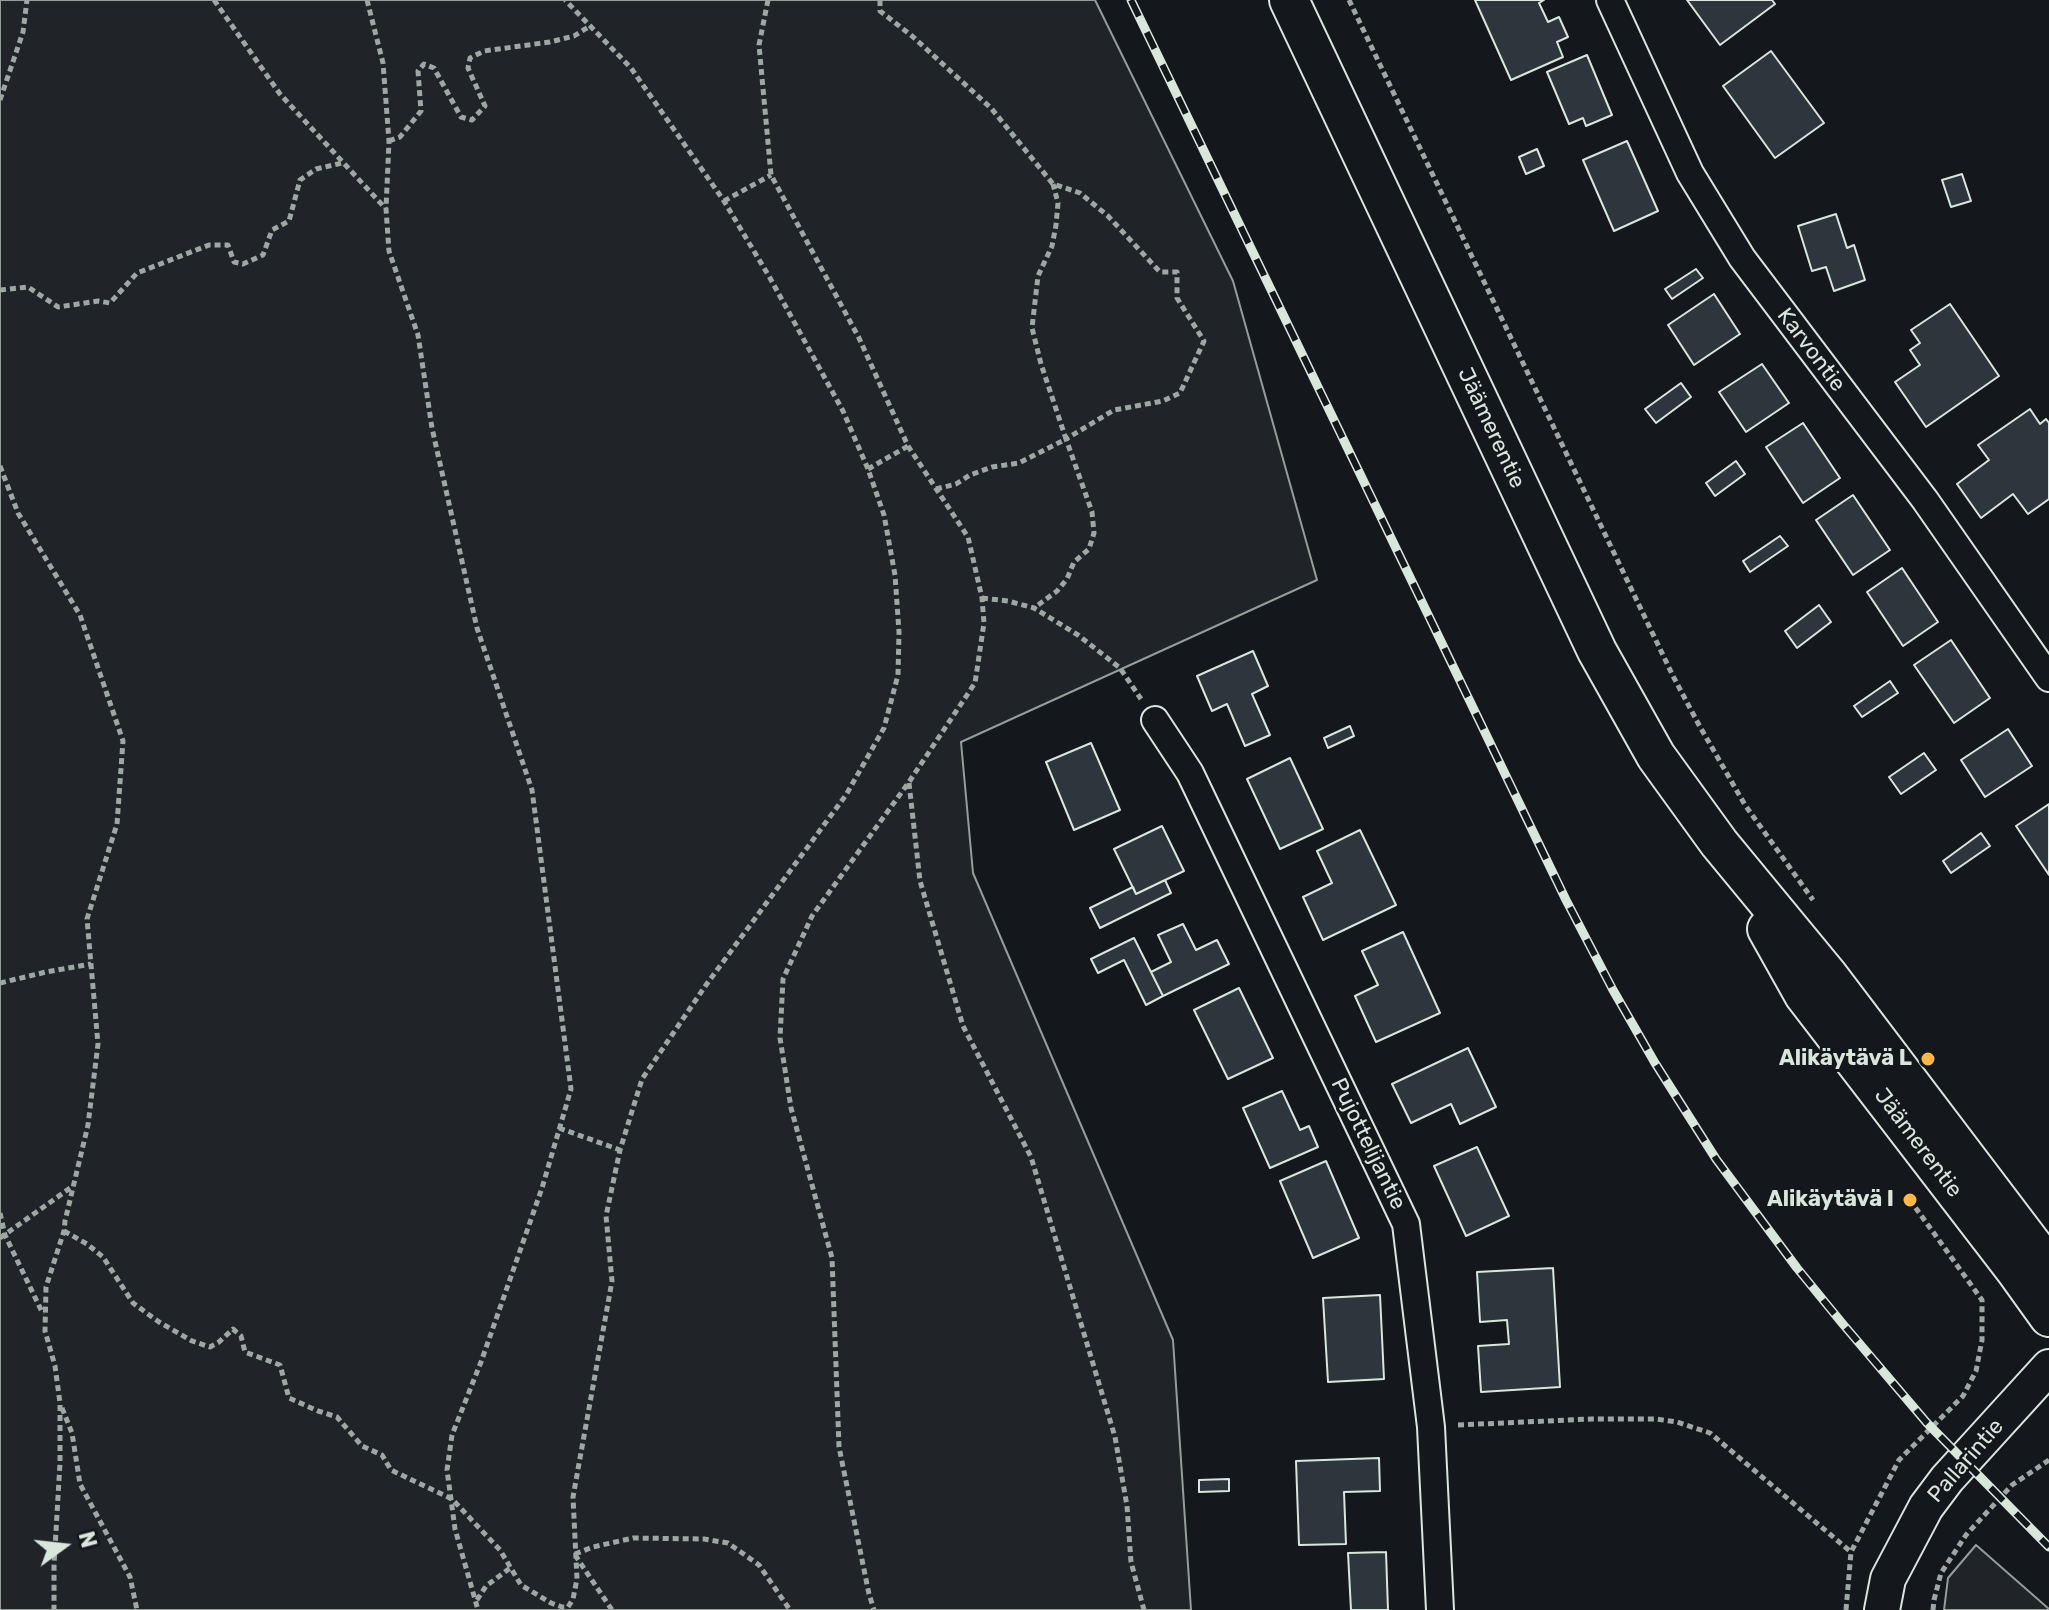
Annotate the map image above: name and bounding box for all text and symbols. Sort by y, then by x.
street label: Karvontie [1771,303,1851,397]
street label: Jäämerentie [1452,364,1530,492]
place label: Alikäytävä L [1779,1046,1912,1072]
marker: Alikäytävä L [1919,1050,1937,1068]
street label: Pujottelijantie [1325,1074,1411,1214]
street label: Jäämerentie [1868,1083,1968,1203]
place label: Alikäytävä I [1767,1187,1894,1213]
marker: Alikäytävä I [1901,1191,1919,1209]
street label: Pallarintie [1923,1414,2009,1508]
north arrow [24,1506,104,1586]
text: N [73,1529,103,1551]

